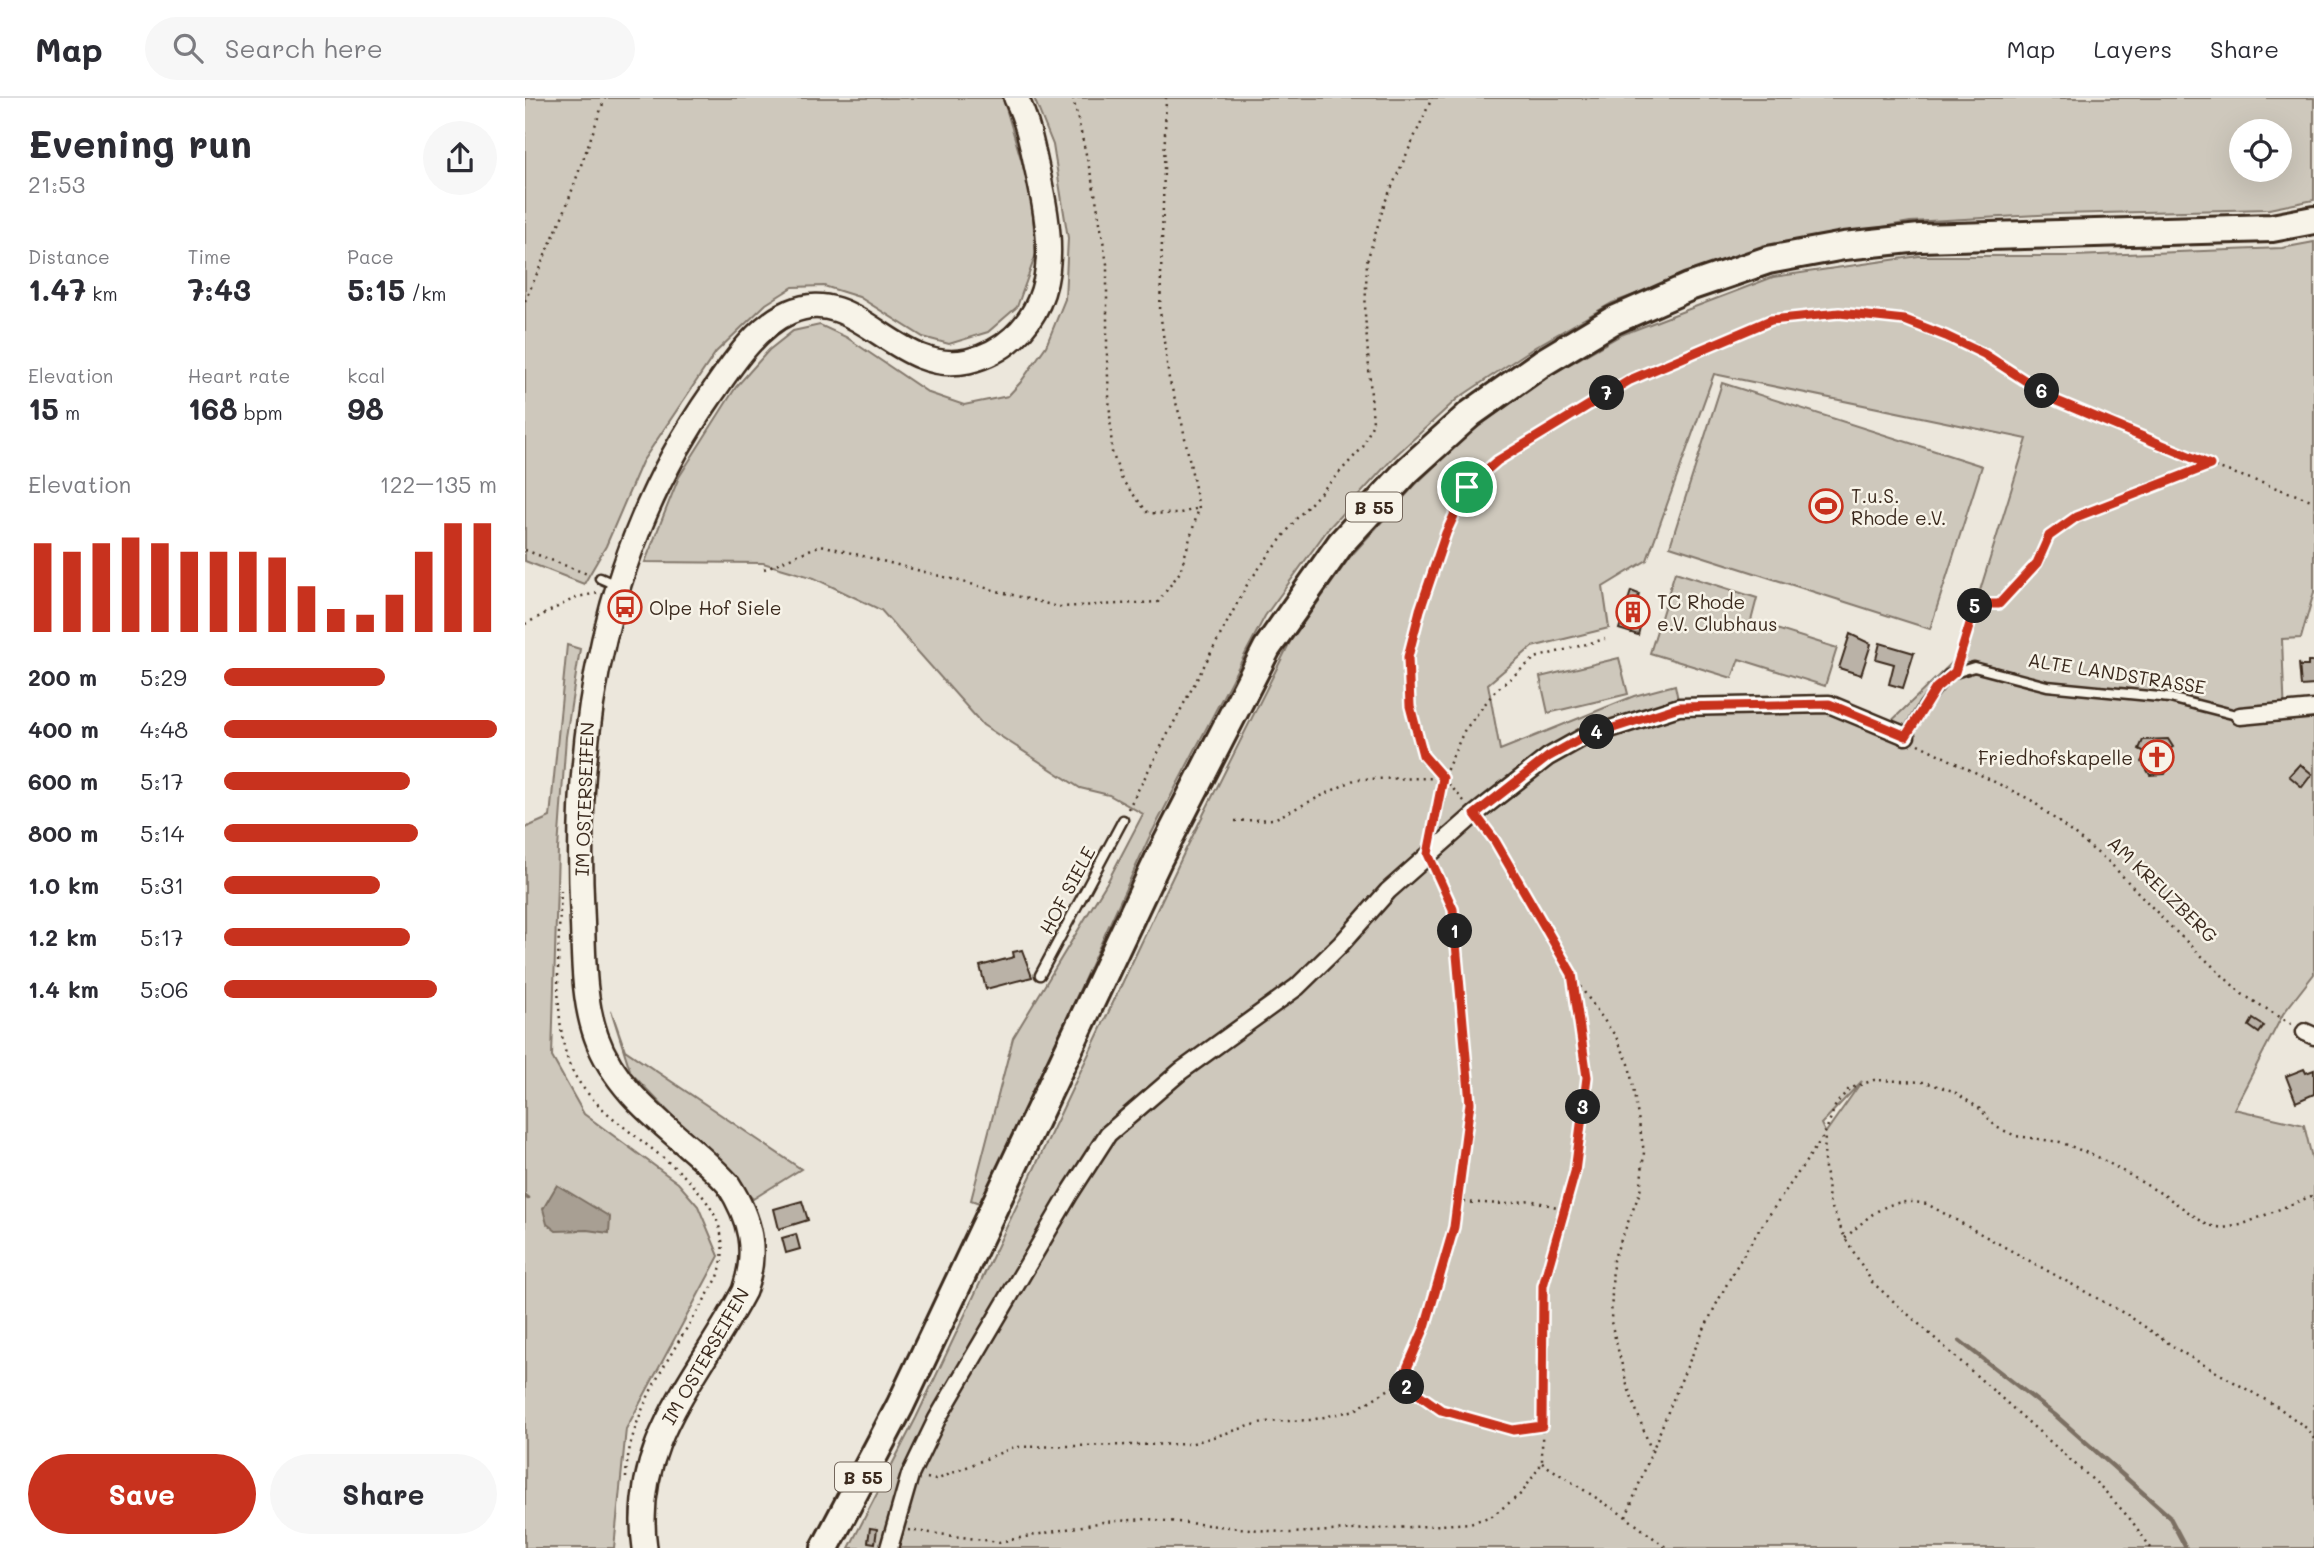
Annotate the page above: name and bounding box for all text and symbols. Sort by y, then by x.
search box [145,17,635,80]
text: Map [35,27,103,70]
icon: search [169,29,207,67]
text: Search here [225,31,383,65]
text: Map [2007,33,2055,64]
text: Layers [2093,33,2172,64]
text: Share [2210,33,2279,64]
text: Evening run [28,118,252,168]
map controls [2229,119,2292,182]
button: locate [2229,119,2292,182]
button: share [423,121,497,195]
text: 21:53 [28,169,85,199]
text: Distance [28,244,110,269]
text: Time [188,244,231,269]
text: Pace [347,244,394,269]
text: 1.47 [28,269,86,309]
text: 7:43 [188,269,251,309]
text: 5:15 [347,269,405,309]
text: km [86,281,118,306]
text: /km [405,281,446,306]
text: Elevation [28,363,113,388]
text: Heart rate [188,363,290,388]
text: kcal [347,363,385,388]
pin: 6 [2025,374,2059,408]
pin: 7 [1589,376,1625,410]
text: 6 [2036,378,2047,403]
text: 7 [1601,380,1612,405]
text: 15 [28,388,59,428]
text: 168 [188,388,238,428]
text: 98 [347,388,384,428]
text: m [59,400,80,425]
text: bpm [238,400,283,425]
pin [1437,457,1497,517]
icon: arrive [1448,468,1486,506]
text: Elevation [28,469,131,499]
text: 122–135 m [379,469,497,499]
place label: T.u.S. Rhode e.V. [1851,483,1946,530]
sports icon: T.u.S. Rhode e.V. [1807,487,1845,525]
road number: B 55 [1346,492,1402,522]
bus stop icon: Olpe Hof Siele [606,588,644,626]
pin: 5 [1957,588,1993,624]
place label: TC Rhode e.V. Clubhaus [1657,589,1778,636]
building icon: TC Rhode e.V. Clubhaus [1614,593,1652,631]
text: 5 [1969,593,1980,618]
place label: Olpe Hof Siele [649,595,781,620]
street label: ALTE LANDSTRASSE [2026,647,2208,699]
text: 200 m [28,662,97,692]
text: 5:29 [140,662,187,692]
text: 400 m [28,714,99,744]
text: 4:48 [140,714,188,744]
pin: 4 [1579,714,1615,750]
text: 4 [1590,719,1603,744]
street label: IM OSTERSEIFEN [569,721,599,877]
church icon: Friedhofskapelle [2138,738,2176,776]
place label: Friedhofskapelle [1978,745,2133,770]
text: 600 m [28,766,98,796]
text: 5:17 [140,766,184,796]
text: 800 m [28,818,98,848]
text: 5:14 [140,818,184,848]
street label: AM KREUZBERG [2103,830,2223,948]
street label: HOF SIELE [1033,842,1101,938]
text: 1.0 km [28,870,99,900]
text: 5:31 [140,870,184,900]
pin: 1 [1437,914,1473,948]
text: 1 [1450,918,1459,943]
text: 1.2 km [28,922,97,952]
text: 5:17 [140,922,184,952]
text: 1.4 km [28,974,99,1004]
text: 5:06 [140,974,189,1004]
pin: 3 [1565,1090,1601,1124]
text: 3 [1577,1094,1588,1119]
street label: IM OSTERSEIFEN [656,1283,754,1429]
pin: 2 [1389,1370,1425,1404]
text: 2 [1401,1374,1412,1399]
button: Save [28,1454,256,1534]
button: Share [270,1454,497,1534]
road number: B 55 [835,1462,891,1492]

